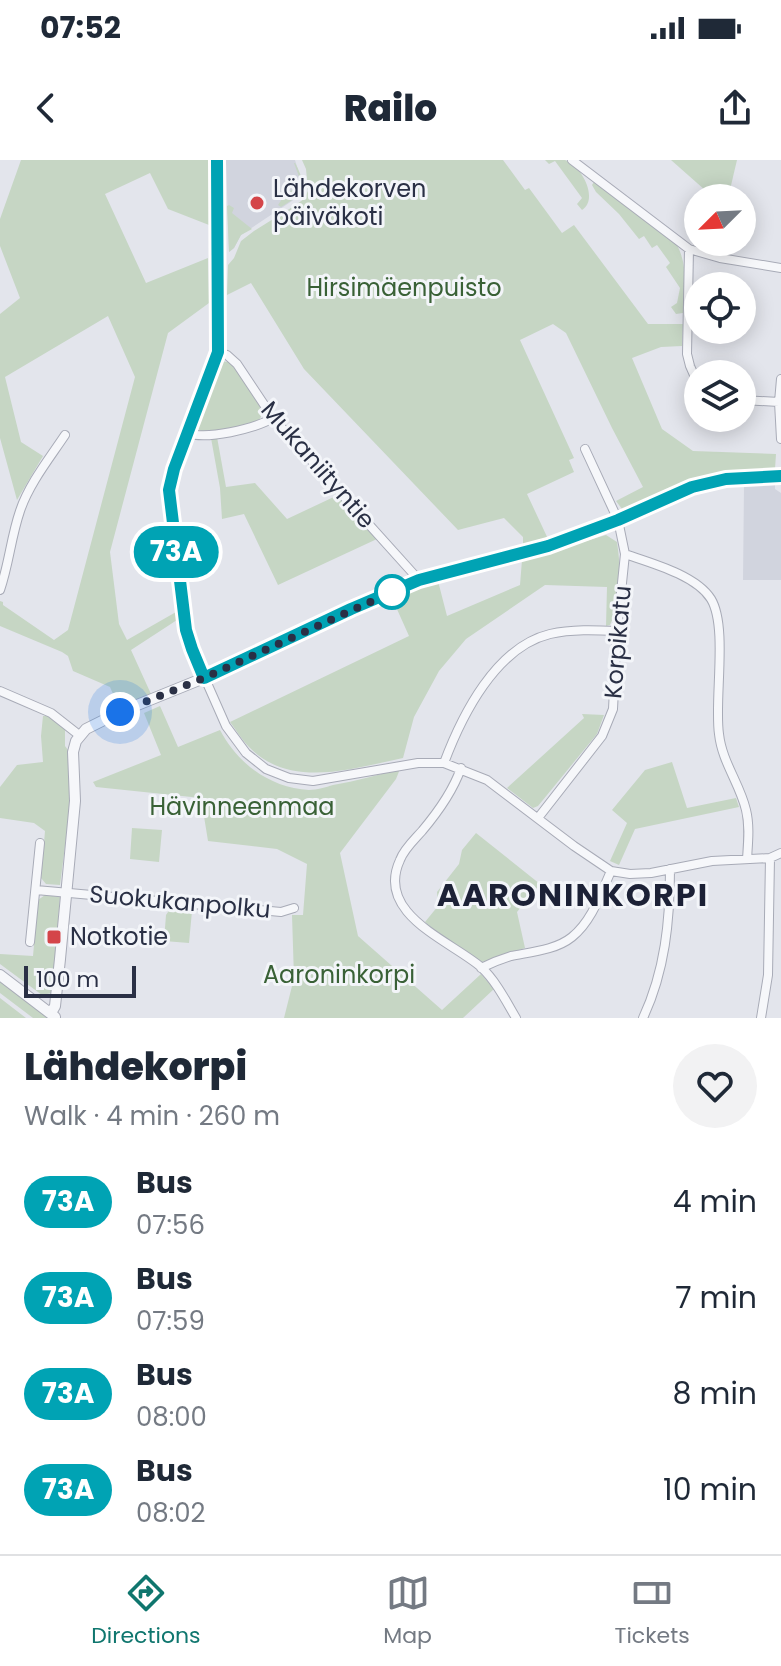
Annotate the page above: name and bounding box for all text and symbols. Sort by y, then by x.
text: 07:52 [40,6,121,49]
text: Railo [344,83,437,134]
icon: back [24,86,68,130]
icon: share [713,86,757,130]
place label: Lähdekorven päiväkoti [273,172,426,233]
north arrow [684,184,756,256]
map controls [684,184,756,432]
marker: Lähdekorven päiväkoti [248,194,266,212]
park label: Hirsimäenpuisto [306,271,502,304]
button: locate [684,272,756,344]
button: layers [684,360,756,432]
street label: Mukaniityntie [254,394,383,535]
line badge: 73A [130,526,222,578]
text: 73A [150,532,202,571]
unlabelled marker [375,575,409,609]
street label: Korpikatu [596,584,639,700]
your location [100,692,140,732]
park label: Hävinneenmaa [149,790,335,823]
district label: AARONINKORPI [437,872,709,917]
street label: Suokukanpolku [88,877,272,926]
place label: Notkotie [70,920,168,953]
marker: Notkotie [45,928,63,946]
park label: Aaroninkorpi [263,958,415,991]
scale bar [24,962,136,998]
text: 100 m [36,964,99,995]
text: Lähdekorpi [24,1040,247,1093]
button: heart [673,1044,757,1128]
text: Walk · 4 min · 260 m [24,1098,280,1134]
text: Bus [136,1161,193,1204]
text: 4 min [673,1180,757,1223]
text: 73A [42,1182,94,1221]
text: 07:56 [136,1207,205,1243]
text: Bus [136,1257,193,1300]
text: 7 min [675,1276,757,1319]
text: 73A [42,1278,94,1317]
text: 07:59 [136,1303,205,1339]
text: Bus [136,1353,193,1396]
text: 8 min [673,1372,757,1415]
text: 73A [42,1374,94,1413]
text: 08:00 [136,1399,207,1435]
text: Bus [136,1449,193,1492]
text: 10 min [663,1468,757,1511]
text: 73A [42,1470,94,1509]
text: 08:02 [136,1495,206,1531]
tab: Directions [91,1571,201,1652]
tab: Map [383,1571,432,1652]
tab: Tickets [615,1571,690,1652]

